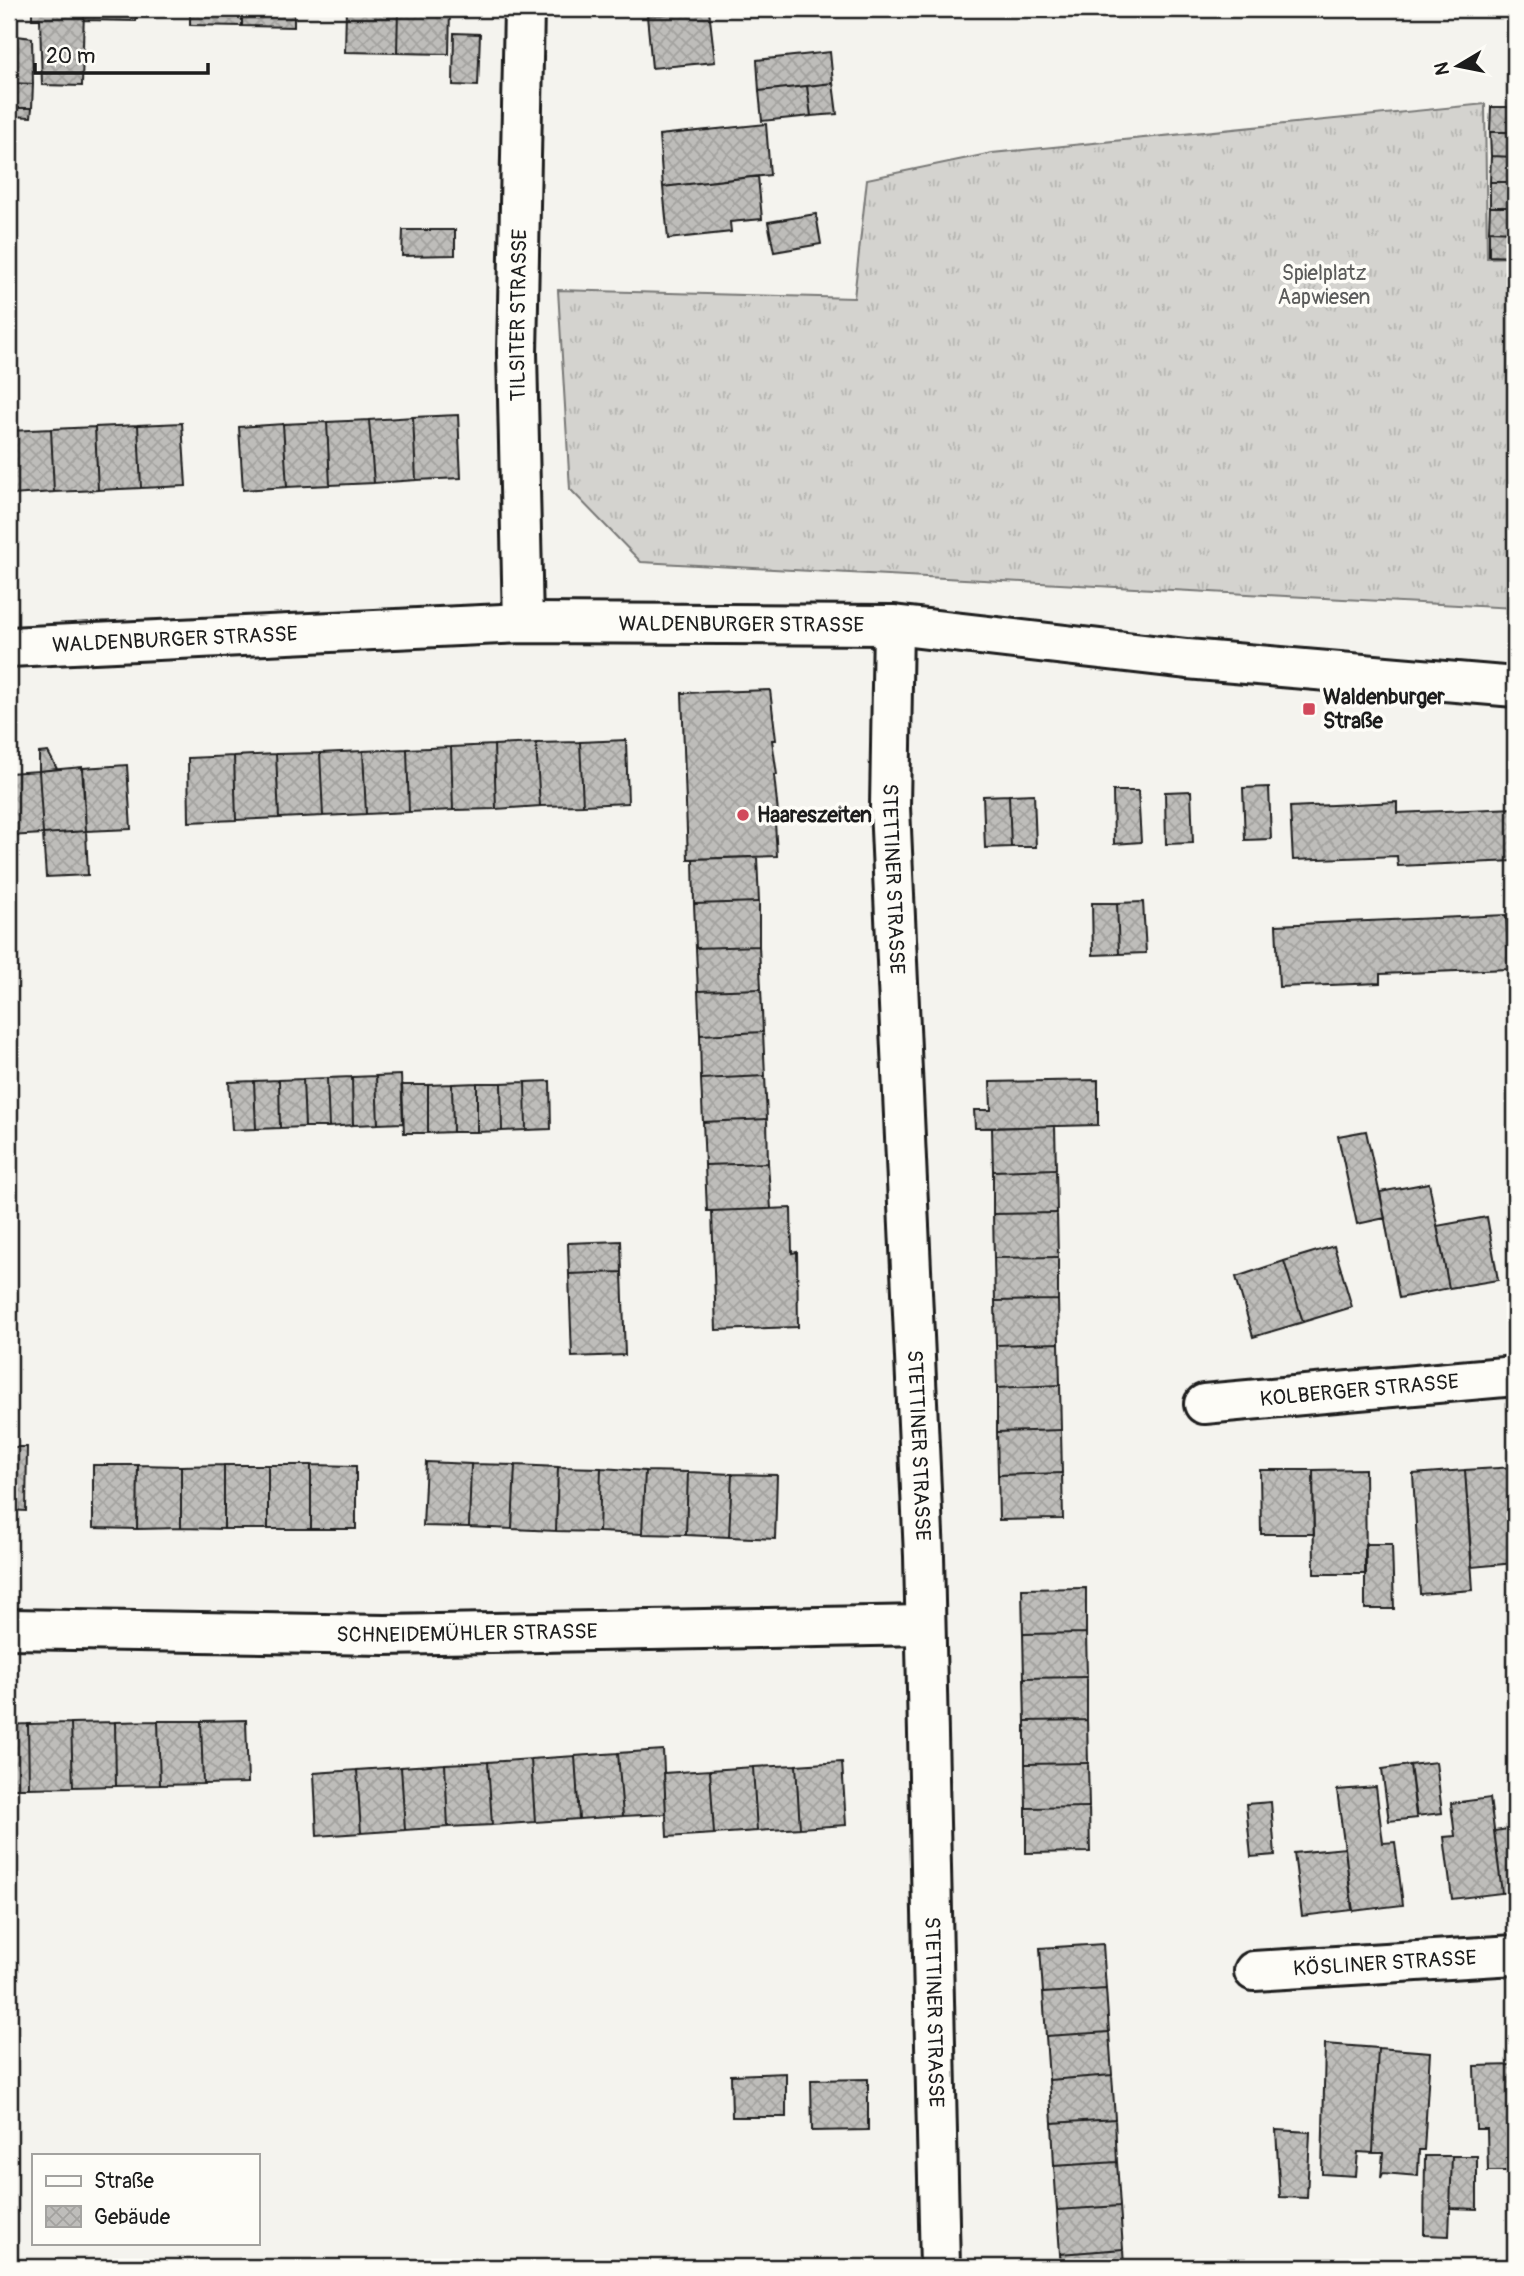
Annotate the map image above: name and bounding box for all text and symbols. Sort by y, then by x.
scale bar [35,32,208,76]
north arrow [1422,32,1492,102]
text: 20 m [46,43,95,70]
text: N [1429,60,1455,77]
street label: TILSITER STRASSE [504,229,534,401]
park label: Spielplatz Aapwiesen [1278,260,1370,311]
street label: WALDENBURGER STRASSE [619,611,864,639]
street label: WALDENBURGER STRASSE [52,621,298,659]
place label: Waldenburger Straße [1323,684,1445,735]
marker: Waldenburger Straße [1301,701,1317,717]
street label: STETTINER STRASSE [876,783,911,975]
place label: Haareszeiten [757,802,872,829]
marker: Haareszeiten [735,807,751,823]
street label: STETTINER STRASSE [901,1349,936,1541]
street label: KOLBERGER STRASSE [1259,1368,1460,1413]
street label: SCHNEIDEMÜHLER STRASSE [336,1618,598,1649]
street label: STETTINER STRASSE [918,1916,949,2108]
street label: KÖSLINER STRASSE [1292,1944,1477,1983]
legend [32,2154,259,2244]
text: Straße [94,2168,154,2195]
text: Gebäude [94,2204,171,2231]

